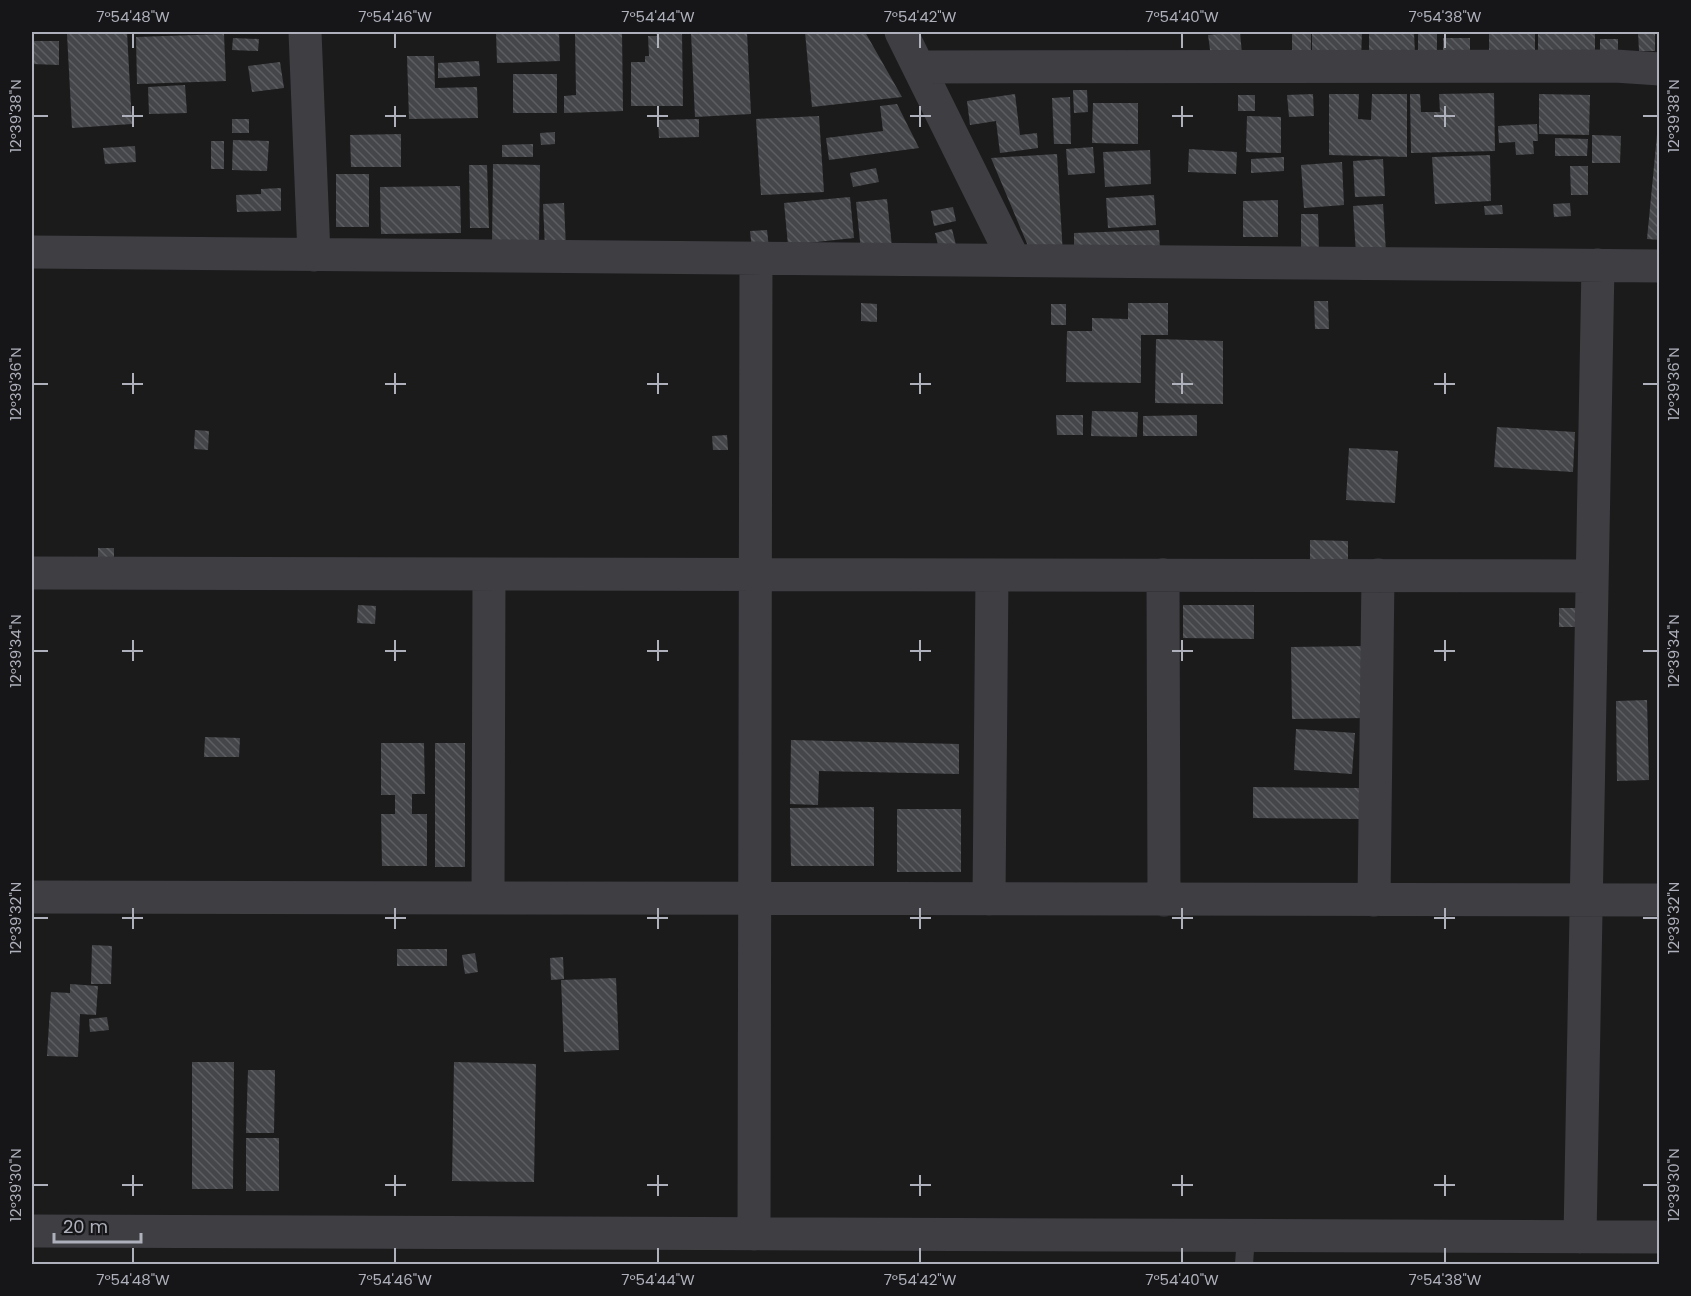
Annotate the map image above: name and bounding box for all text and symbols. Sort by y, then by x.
text: 7°54'48"W [96,6,170,27]
text: 7°54'46"W [358,6,432,27]
text: 7°54'44"W [621,6,695,27]
text: 7°54'42"W [884,6,957,27]
text: 7°54'40"W [1145,6,1219,27]
text: 7°54'38"W [1409,6,1482,27]
text: 12°39'38"N [5,79,26,153]
text: 12°39'38"N [1663,79,1684,153]
text: 12°39'36"N [5,347,26,421]
text: 12°39'36"N [1663,347,1684,421]
text: 12°39'34"N [5,614,26,688]
text: 12°39'34"N [1663,614,1684,688]
text: 12°39'32"N [5,882,26,954]
text: 12°39'32"N [1663,882,1684,954]
text: 12°39'30"N [5,1148,26,1222]
text: 12°39'30"N [1663,1148,1684,1222]
scale bar [54,1206,141,1244]
text: 20 m [63,1214,108,1239]
text: 7°54'48"W [96,1269,170,1290]
text: 7°54'46"W [358,1269,432,1290]
text: 7°54'44"W [621,1269,695,1290]
text: 7°54'42"W [884,1269,957,1290]
text: 7°54'40"W [1145,1269,1219,1290]
text: 7°54'38"W [1409,1269,1482,1290]

